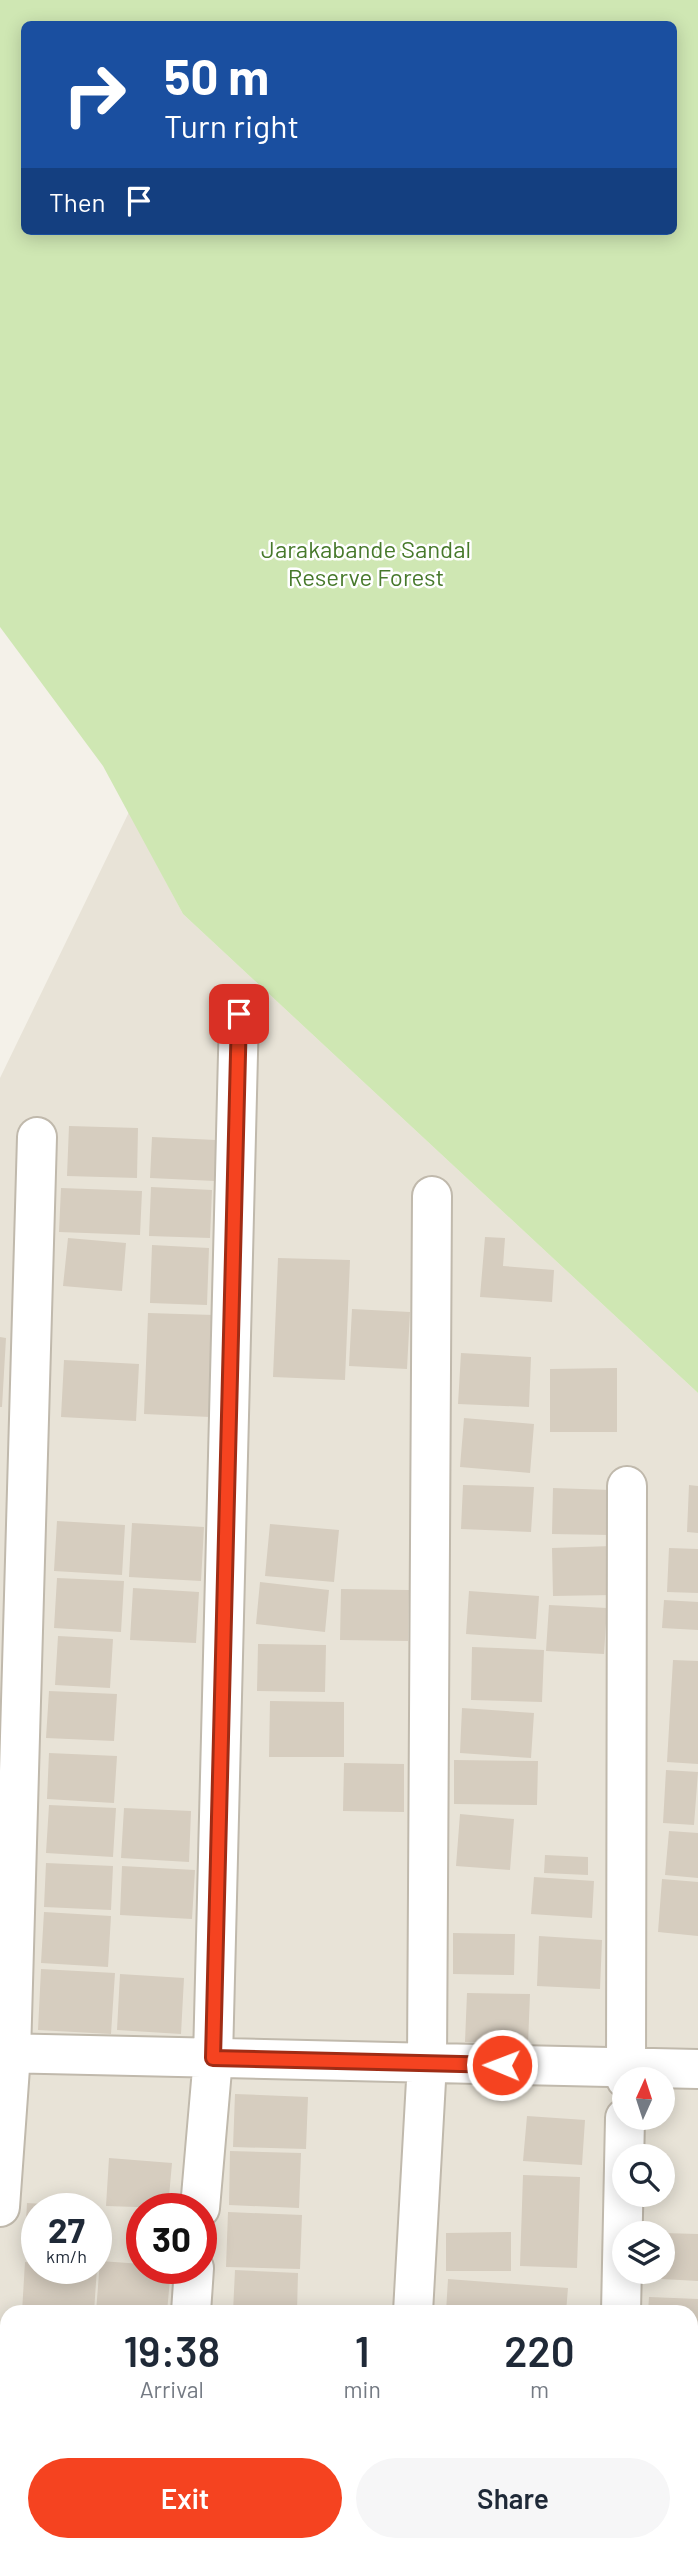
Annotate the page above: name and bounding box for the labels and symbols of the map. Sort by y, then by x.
park label: Jarakabande Sandal Reserve Forest [261,534,471,591]
pin [209,984,269,1044]
position arrow [465,2028,539,2102]
north arrow [612,2067,676,2130]
speed limit sign: 30 [126,2193,217,2284]

